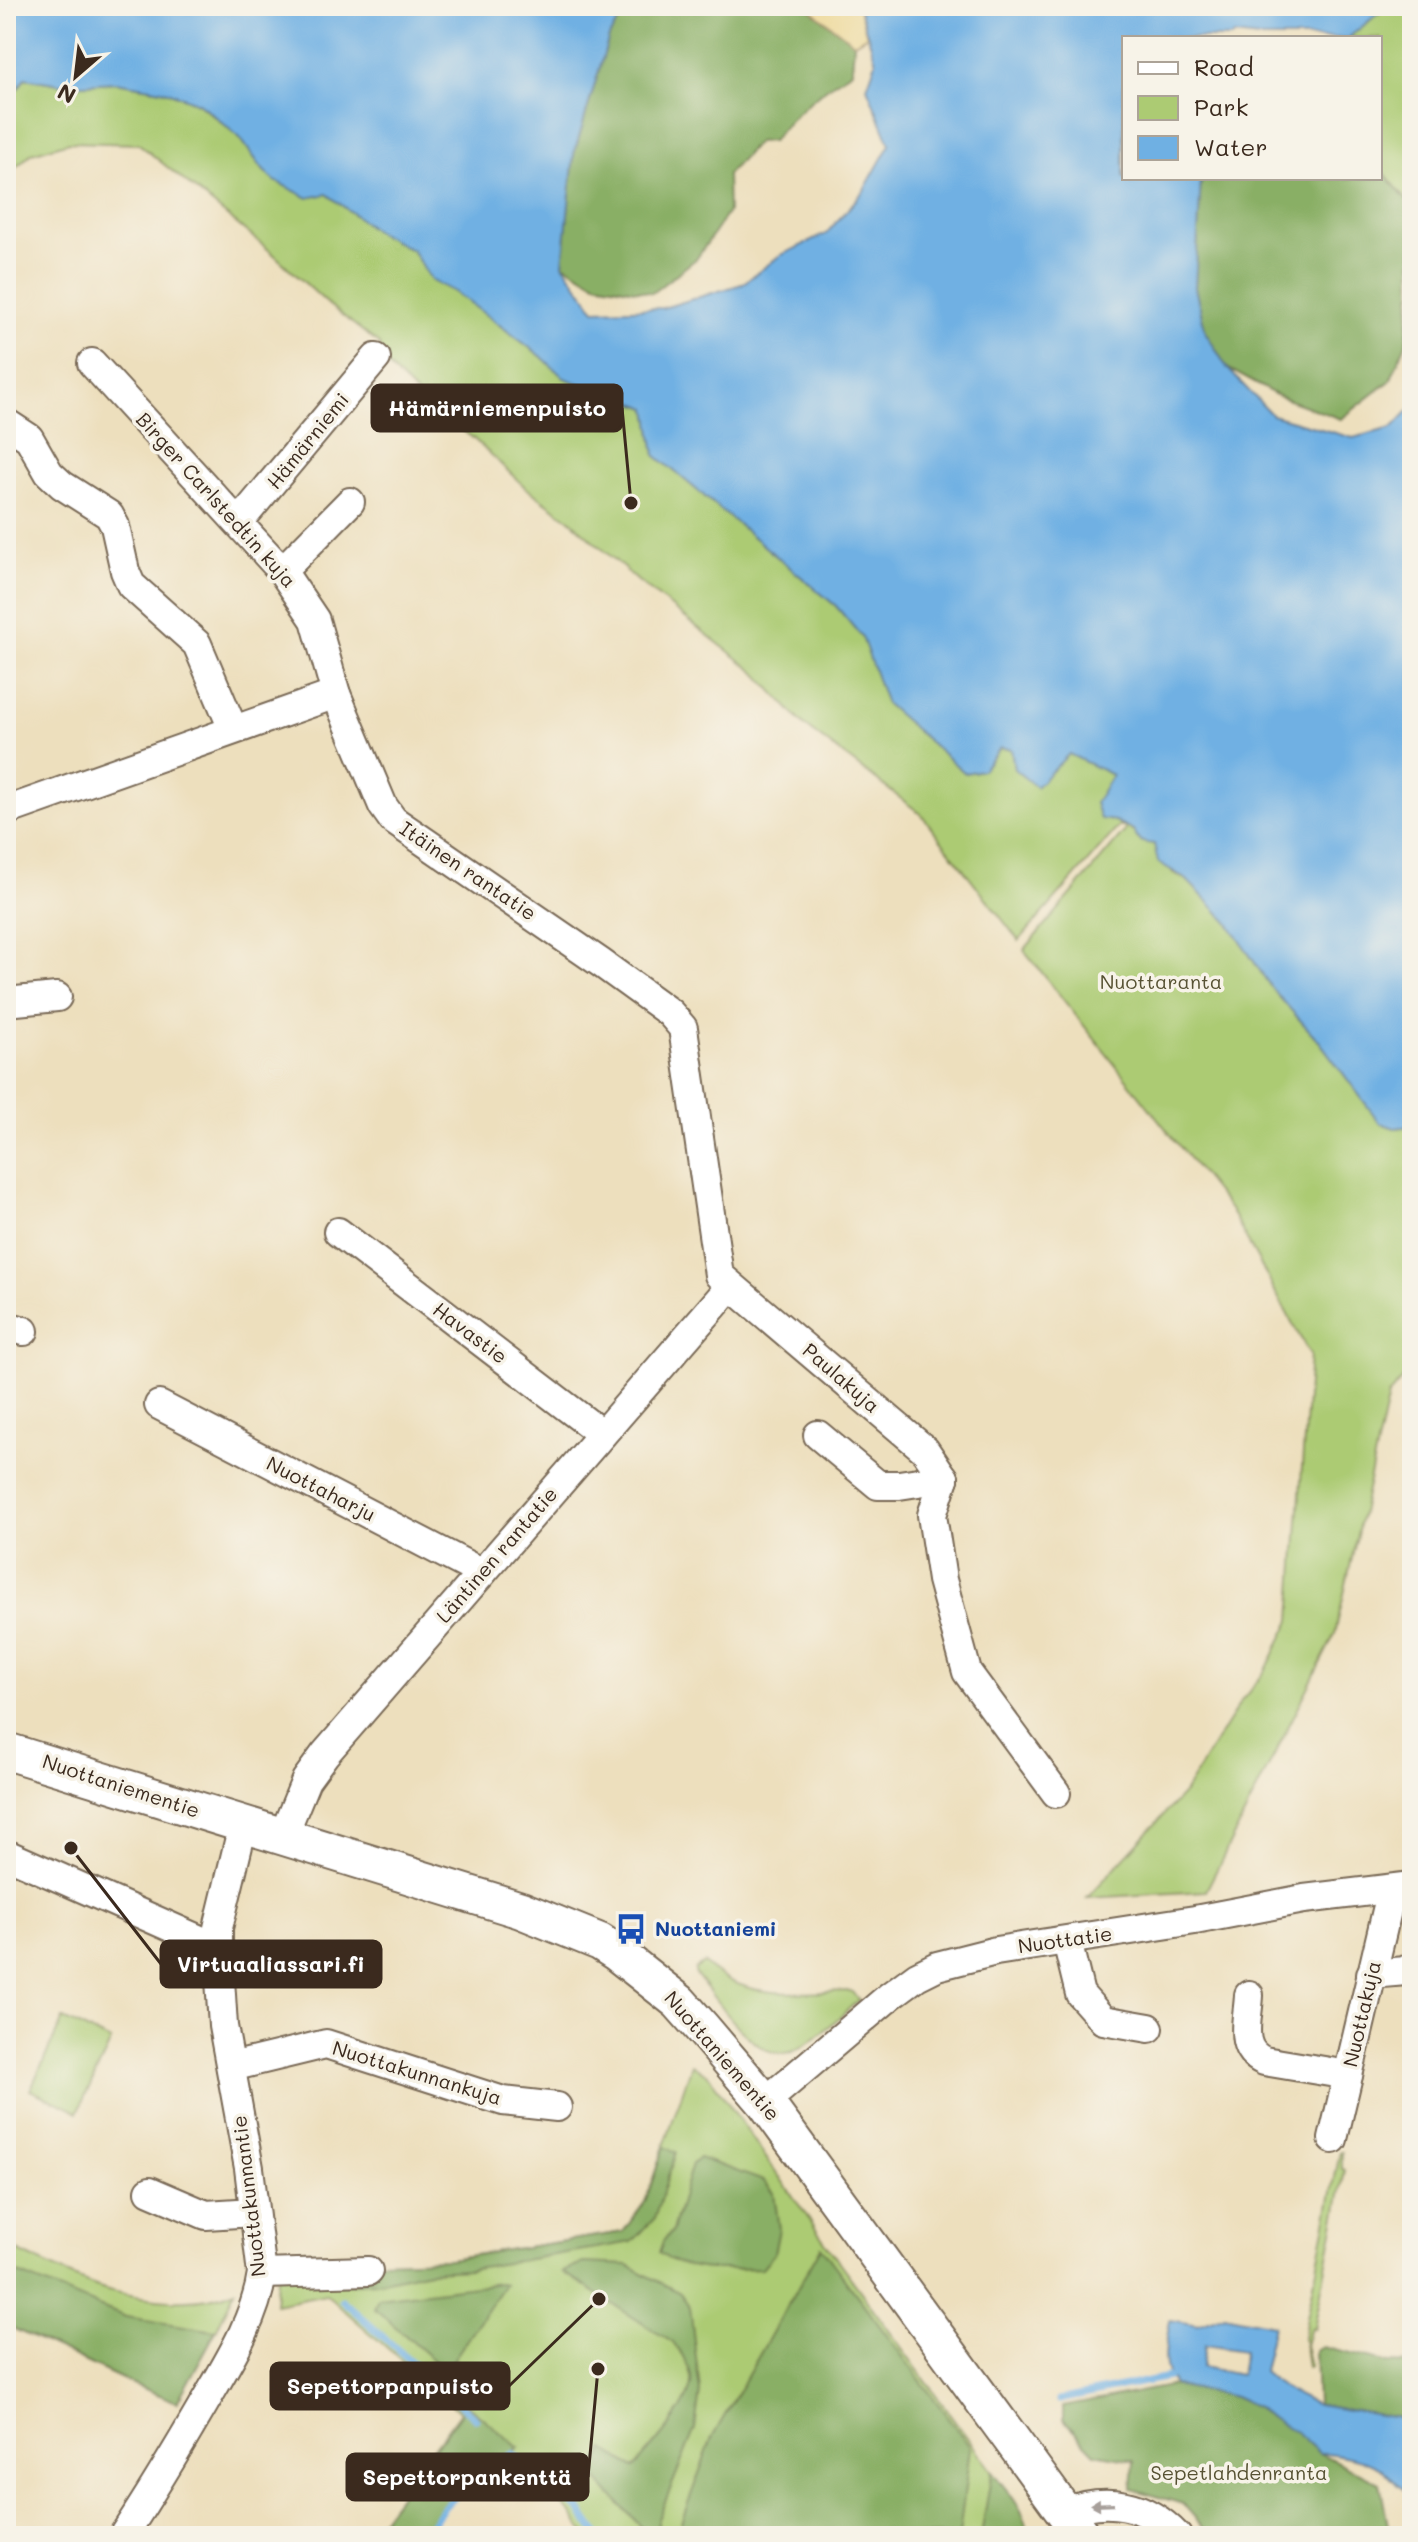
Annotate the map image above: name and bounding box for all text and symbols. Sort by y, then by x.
north arrow [36,36,116,116]
legend [1122,36,1382,180]
text: Road [1194,51,1254,82]
text: N [52,77,81,111]
text: Park [1194,91,1248,122]
text: Water [1194,131,1268,162]
callout: Hämärniemenpuisto [372,385,622,431]
street label: Hämärniemi [260,387,354,494]
text: Hämärniemenpuisto [388,393,606,422]
street label: Birger Carlstedtin kuja [131,406,303,593]
street label: Itäinen rantatie [395,815,542,925]
park label: Nuottaranta [1100,968,1222,994]
street label: Havastie [428,1296,513,1369]
street label: Paulakuja [798,1337,886,1418]
street label: Nuottaharju [263,1449,380,1527]
street label: Läntinen rantatie [430,1481,562,1628]
street label: Nuottaniementie [39,1747,203,1823]
bus stop icon: Nuottaniemi [614,1912,648,1946]
place label: Nuottaniemi [655,1915,777,1941]
street label: Nuottatie [1016,1920,1114,1958]
callout: Virtuaaliassari.fi [161,1941,381,1987]
text: Virtuaaliassari.fi [177,1949,365,1978]
street label: Nuottakuja [1336,1958,1386,2069]
street label: Nuottaniementie [659,1985,786,2126]
street label: Nuottakunnankuja [330,2034,505,2110]
street label: Nuottakunnantie [225,2114,271,2278]
callout: Sepettorpanpuisto [271,2363,509,2409]
text: Sepettorpanpuisto [287,2371,493,2400]
callout: Sepettorpankenttä [347,2454,588,2500]
park label: Sepetlahdenranta [1151,2459,1327,2485]
text: Sepettorpankenttä [363,2462,571,2491]
one-way arrow [1089,2497,1114,2510]

